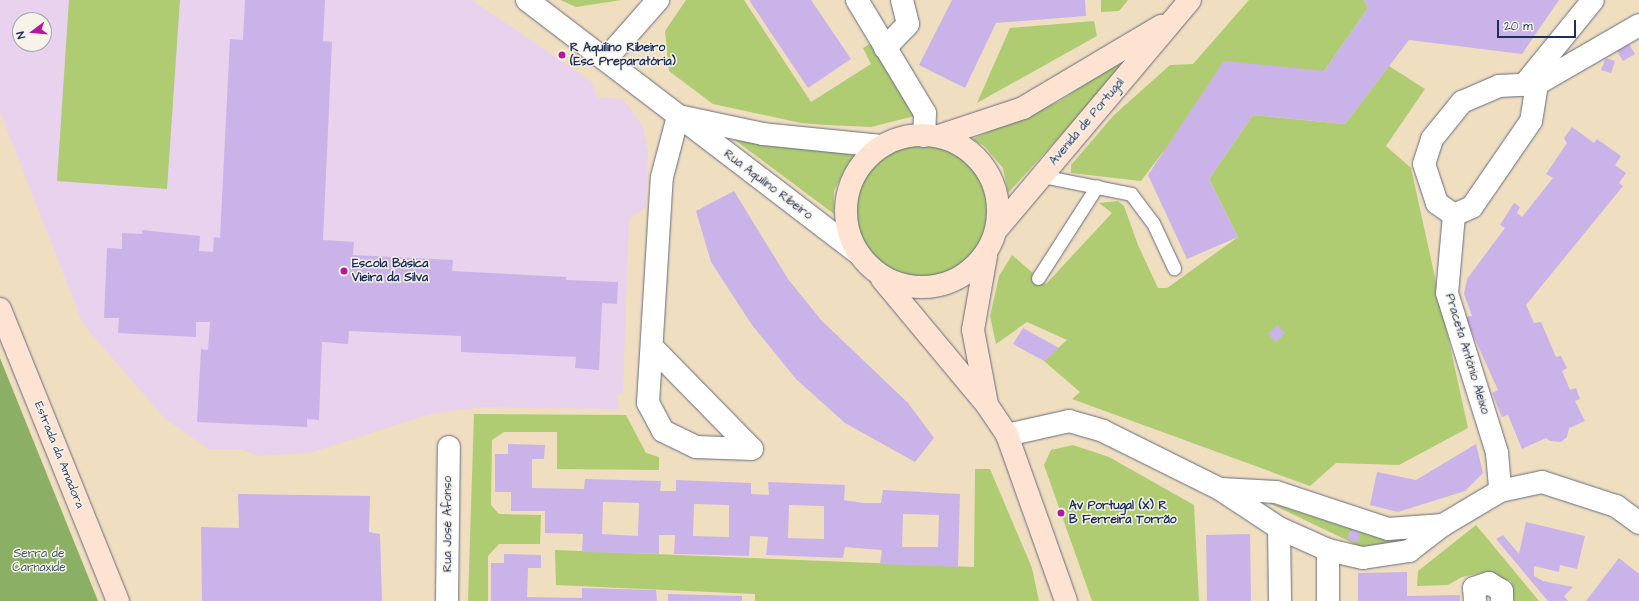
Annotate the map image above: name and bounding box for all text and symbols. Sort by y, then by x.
north arrow [12,12,52,52]
scale bar [1499,12,1578,38]
text: 20 m [1504,18,1533,35]
text: N [13,30,29,41]
place label: R Aquilino Ribeiro (Esc Preparatória) [570,41,676,69]
marker: R Aquilino Ribeiro (Esc Preparatória) [557,50,567,60]
street label: Avenida de Portugal [1046,76,1128,168]
street label: Rua Aquilino Ribeiro [721,147,815,223]
place label: Escola Básica Vieira da Silva [352,257,428,285]
marker: Escola Básica Vieira da Silva [339,266,349,276]
street label: Praceta António Aleixo [1442,292,1492,416]
street label: Estrada da Amadora [31,400,87,510]
street label: Rua José Afonso [441,476,455,572]
place label: Av Portugal (X) R B Ferreira Torrão [1069,499,1177,527]
marker: Av Portugal (X) R B Ferreira Torrão [1056,508,1066,518]
park label: Serra de Carnaxide [12,547,66,575]

